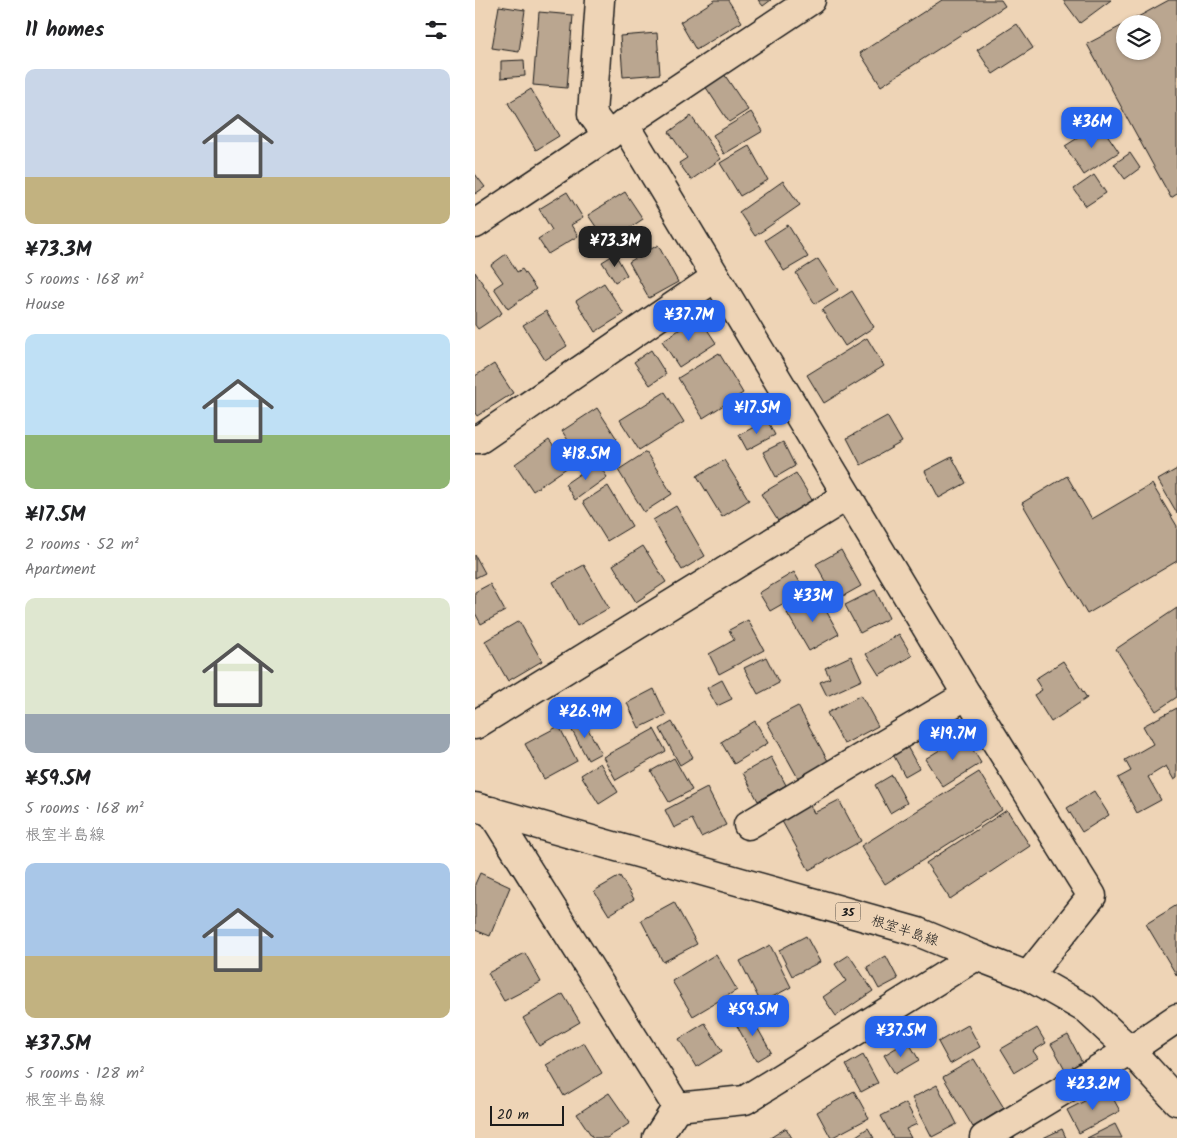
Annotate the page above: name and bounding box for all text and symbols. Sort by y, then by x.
text: 11 homes [25,14,104,47]
map controls [1116,15,1161,60]
button: layers [1116,15,1161,60]
icon: filters [422,16,450,44]
icon: home [193,101,283,191]
pin: ¥36M [1062,106,1122,149]
text: ¥36M [1072,110,1112,135]
pin: ¥73.3M [574,226,656,268]
text: ¥73.3M [590,229,640,254]
text: ¥73.3M [25,234,92,267]
text: 5 rooms · 168 m² [25,267,144,292]
text: House [25,292,65,317]
pin: ¥37.7M [648,300,730,342]
text: ¥37.7M [664,303,714,328]
icon: home [193,366,283,456]
pin: ¥17.5M [716,392,798,435]
text: ¥17.5M [734,396,780,421]
pin: ¥18.5M [545,438,627,481]
text: ¥18.5M [562,442,610,467]
text: ¥17.5M [25,499,86,532]
text: 2 rooms · 52 m² [25,532,139,557]
text: Apartment [25,557,96,582]
pin: ¥33M [783,580,843,623]
text: ¥33M [793,584,833,609]
icon: home [193,630,283,720]
pin: ¥26.9M [544,696,626,739]
text: ¥26.9M [559,700,611,725]
pin: ¥19.7M [912,718,994,761]
text: ¥19.7M [930,722,976,747]
text: ¥59.5M [25,763,91,796]
text: 5 rooms · 168 m² [25,796,144,821]
text: 根室半島線 [25,823,105,848]
icon: home [193,895,283,985]
road number: 35 [835,902,861,922]
street label: 根室半島線 [868,910,941,952]
pin: ¥59.5M [712,994,794,1037]
text: ¥59.5M [728,998,778,1023]
pin: ¥37.5M [860,1016,942,1058]
text: ¥37.5M [876,1019,926,1044]
text: ¥37.5M [25,1028,91,1061]
text: 5 rooms · 128 m² [25,1061,144,1086]
pin: ¥23.2M [1052,1068,1134,1111]
text: ¥23.2M [1066,1072,1120,1097]
text: 根室半島線 [25,1088,105,1113]
scale bar [490,1103,564,1126]
text: 20 m [497,1104,529,1126]

